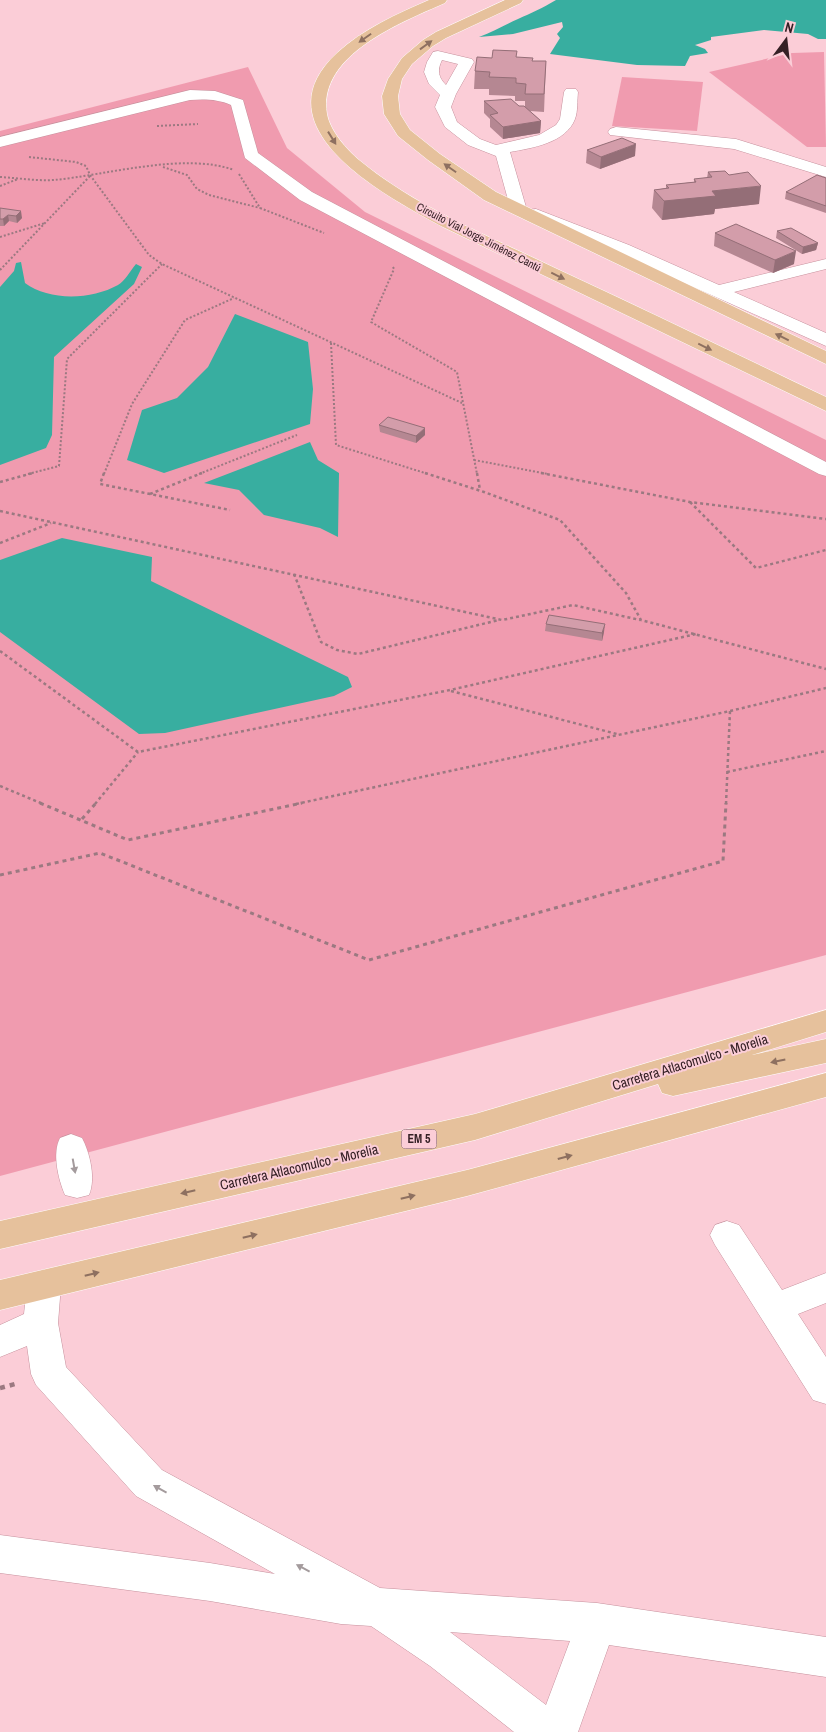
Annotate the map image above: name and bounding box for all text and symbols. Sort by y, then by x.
north arrow [761,15,811,65]
text: N [783,18,796,37]
one-way arrow [358,33,372,43]
one-way arrow [419,40,432,50]
one-way arrow [328,131,337,145]
one-way arrow [444,163,457,173]
street label: Circuito Vial Jorge Jiménez Cantú [414,199,544,275]
one-way arrow [551,272,565,280]
one-way arrow [775,333,789,341]
one-way arrow [698,343,712,351]
street label: Carretera Atlacomulco - Morelia [610,1030,771,1094]
one-way arrow [770,1058,786,1066]
road number: EM 5 [402,1130,436,1148]
street label: Carretera Atlacomulco - Morelia [218,1140,381,1194]
one-way arrow [557,1153,572,1161]
one-way arrow [70,1158,78,1174]
one-way arrow [180,1188,195,1196]
one-way arrow [400,1193,415,1201]
one-way arrow [242,1232,257,1240]
one-way arrow [84,1270,99,1278]
one-way arrow [154,1485,167,1494]
one-way arrow [295,1564,310,1572]

